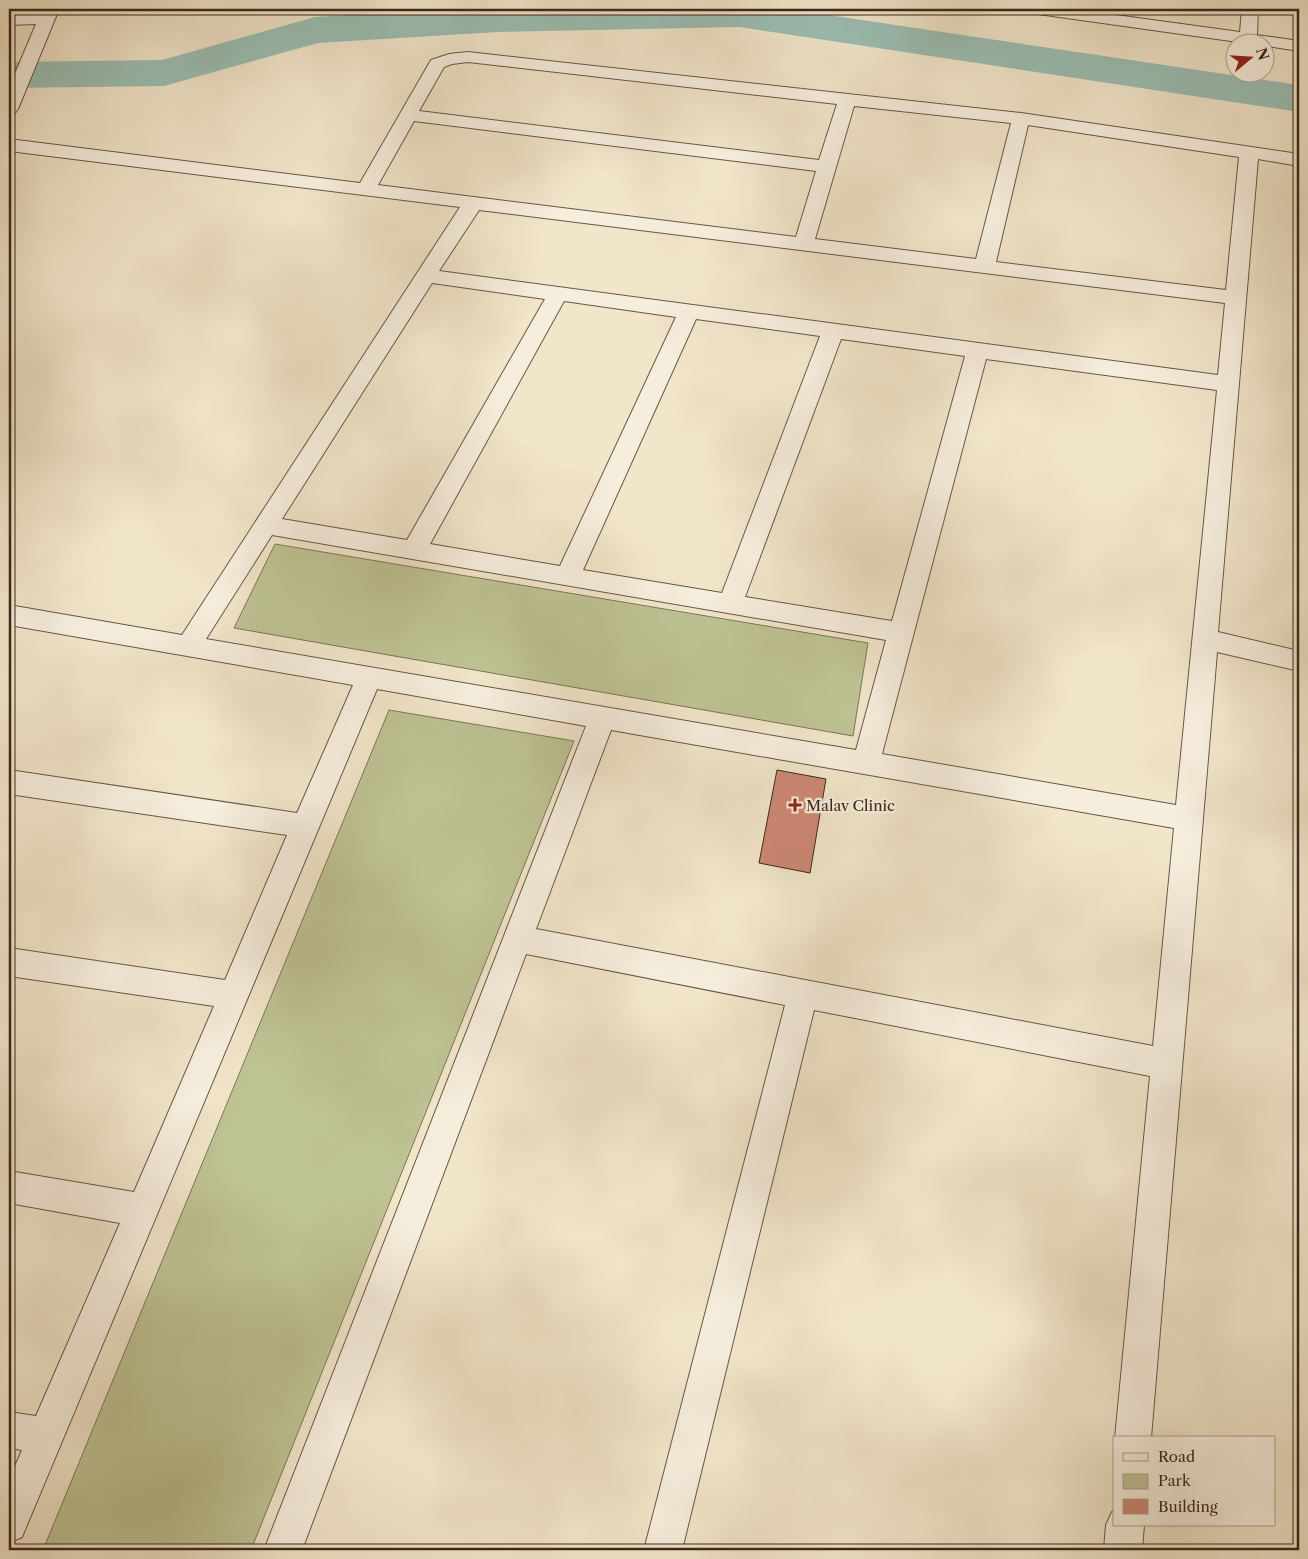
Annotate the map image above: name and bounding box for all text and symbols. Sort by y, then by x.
north arrow [1226,32,1276,82]
text: N [1252,45,1273,63]
place label: Malav Clinic [806,796,895,815]
marker: Malav Clinic [788,798,802,812]
legend [1113,1436,1276,1526]
text: Road [1158,1447,1195,1466]
text: Park [1158,1471,1192,1490]
text: Building [1158,1497,1218,1516]

